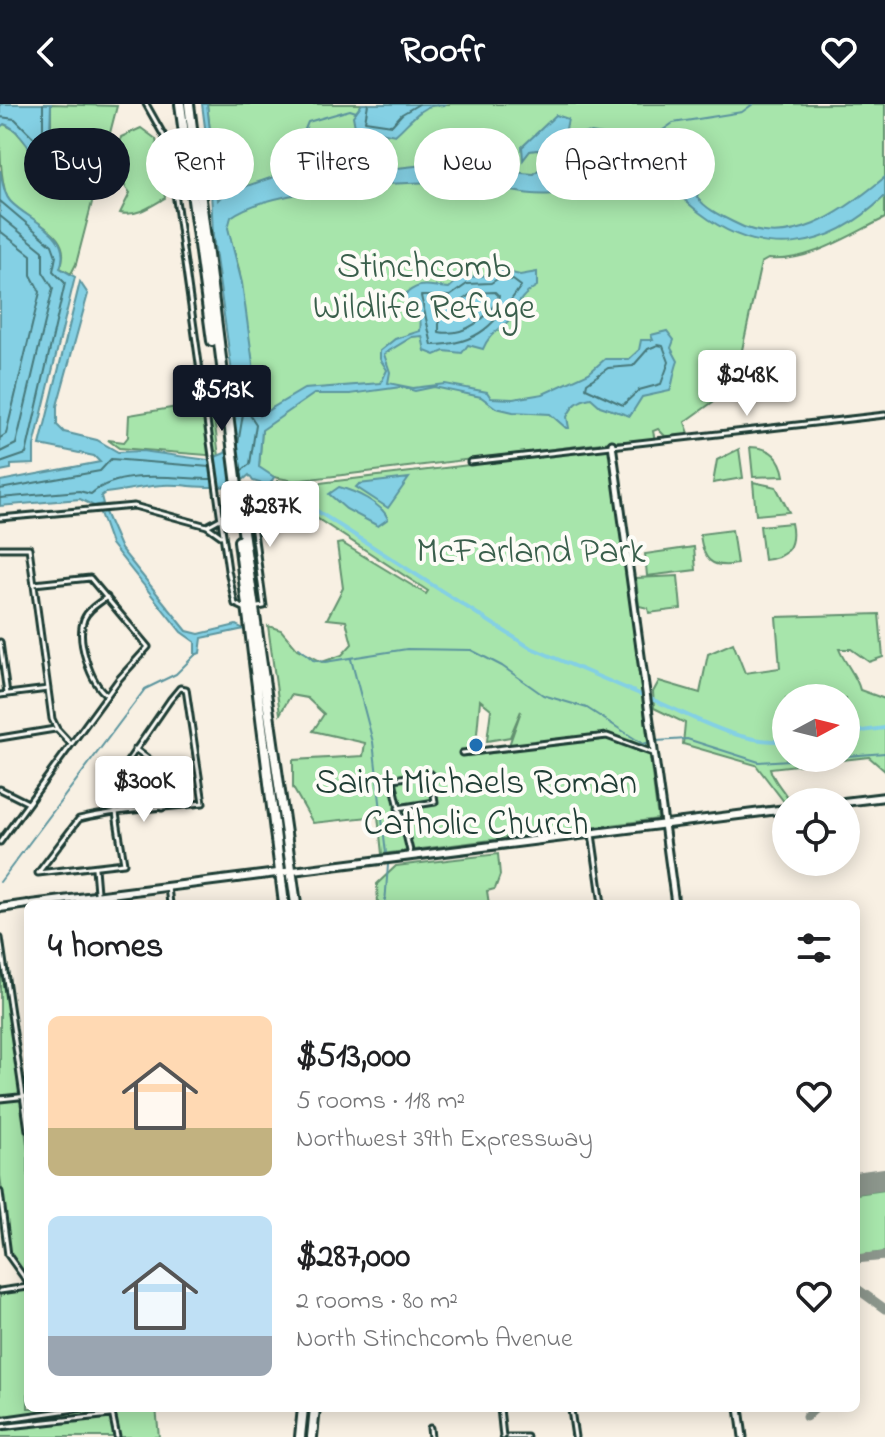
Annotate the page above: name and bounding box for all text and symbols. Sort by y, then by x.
text: Roofr [400,26,485,79]
icon: back [24,30,68,74]
icon: heart [817,30,861,74]
chip: Buy [24,128,130,200]
chip: Rent [146,128,254,200]
chip: Filters [270,128,398,200]
chip: New [414,128,520,200]
chip: Apartment [536,128,715,200]
park label: Stinchcomb Wildlife Refuge [313,242,536,336]
pin: $248K [691,350,803,418]
text: $248K [716,357,778,395]
pin: $513K [166,365,278,433]
text: $513K [191,372,253,410]
pin: $287K [214,481,326,549]
text: $287K [239,488,301,526]
park label: McFarland Park [416,527,646,580]
north arrow [772,684,860,772]
map controls [772,684,860,876]
marker: Saint Michaels Roman Catholic Church [467,736,485,754]
pin: $300K [88,756,200,824]
place label: Saint Michaels Roman Catholic Church [315,758,637,852]
text: $300K [113,763,175,801]
button: locate [772,788,860,876]
text: 4 homes [48,923,163,973]
icon: filters [792,926,836,970]
text: $513,000 [296,1033,411,1083]
icon: home [112,1048,208,1144]
icon: heart [792,1074,836,1118]
text: 5 rooms · 118 m² [296,1083,465,1121]
text: Northwest 39th Expressway [296,1121,593,1159]
text: $287,000 [296,1233,410,1283]
icon: home [112,1248,208,1344]
icon: heart [792,1274,836,1318]
text: 2 rooms · 80 m² [296,1283,458,1321]
text: North Stinchcomb Avenue [296,1321,573,1359]

